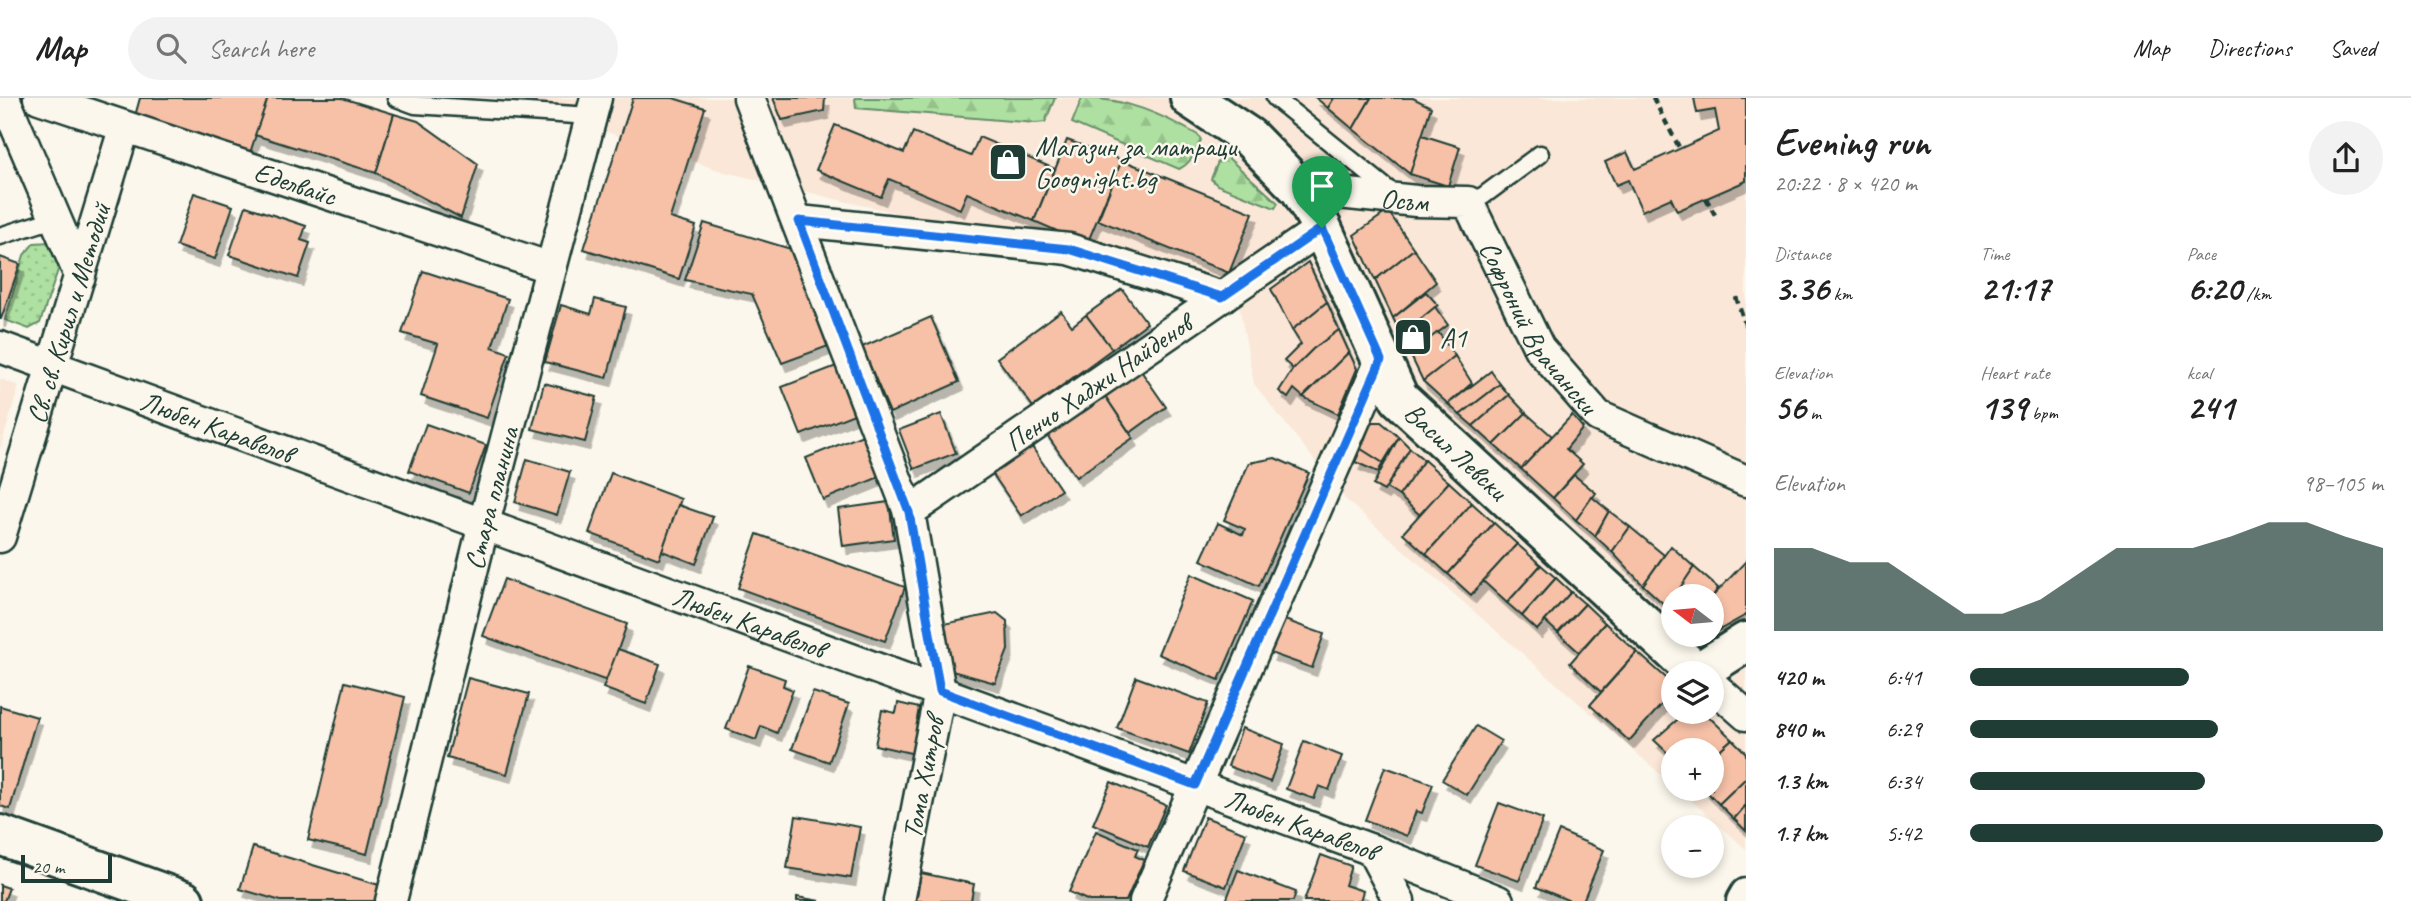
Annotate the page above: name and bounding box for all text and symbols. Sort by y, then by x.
search box [128,17,618,80]
text: Map [35,27,86,69]
icon: search [152,29,190,67]
text: Search here [208,32,314,65]
text: Map [2133,33,2170,63]
text: Directions [2208,33,2291,63]
text: Saved [2329,33,2376,63]
text: Evening run [1774,119,1930,166]
button: share [2309,121,2383,195]
place label: Магазин за матраци Goognight.bg [1035,129,1238,196]
shop icon: Магазин за матраци Goognight.bg [987,141,1029,183]
street label: Еделвайс [250,153,343,214]
pin [1292,156,1352,228]
icon: arrive [1303,167,1341,205]
text: 20:22 · 8 × 420 m [1774,169,1917,198]
street label: Осъм [1379,180,1430,219]
street label: Св. св. Кирил и Методий [18,197,118,428]
street label: Софроний Врачански [1472,235,1607,423]
text: Distance [1774,242,1831,266]
text: Time [1980,242,2009,266]
text: Pace [2187,242,2216,266]
text: 3.36 [1774,266,1829,311]
text: 21:17 [1980,266,2050,311]
text: 6:20 [2187,266,2242,311]
text: km [1829,282,1852,306]
text: /km [2242,282,2271,306]
street label: Пенчо Хаджи Найденов [998,303,1202,459]
shop icon: A1 [1392,316,1434,358]
place label: A1 [1440,320,1468,355]
text: Elevation [1774,361,1832,385]
text: Heart rate [1980,361,2050,385]
text: kcal [2187,361,2212,385]
street label: Любен Каравелов [136,383,303,472]
text: 56 [1774,385,1806,430]
text: 139 [1980,385,2027,430]
text: 241 [2187,385,2234,430]
street label: Васил Левски [1397,395,1516,508]
text: m [1806,401,1821,425]
text: bpm [2027,401,2058,425]
street label: Стара планина [456,421,526,573]
text: Elevation [1774,469,1845,498]
text: 98–105 m [2303,469,2383,498]
street label: Любен Каравелов [668,578,835,667]
north arrow [1661,584,1724,648]
map controls [1661,584,1724,878]
button: layers [1661,661,1724,724]
text: 420 m [1774,663,1824,692]
text: 6:41 [1886,663,1922,692]
street label: Тома Хитров [894,708,953,842]
text: 840 m [1774,715,1824,744]
text: 6:29 [1886,715,1922,744]
button: + [1661,738,1724,801]
text: 1.3 km [1774,767,1828,796]
text: 6:34 [1886,767,1922,796]
street label: Любен Каравелов [1220,780,1388,870]
button: − [1661,815,1724,878]
text: 1.7 km [1774,819,1827,848]
text: 5:42 [1886,819,1922,848]
scale bar [21,852,112,884]
text: 20 m [32,855,64,879]

